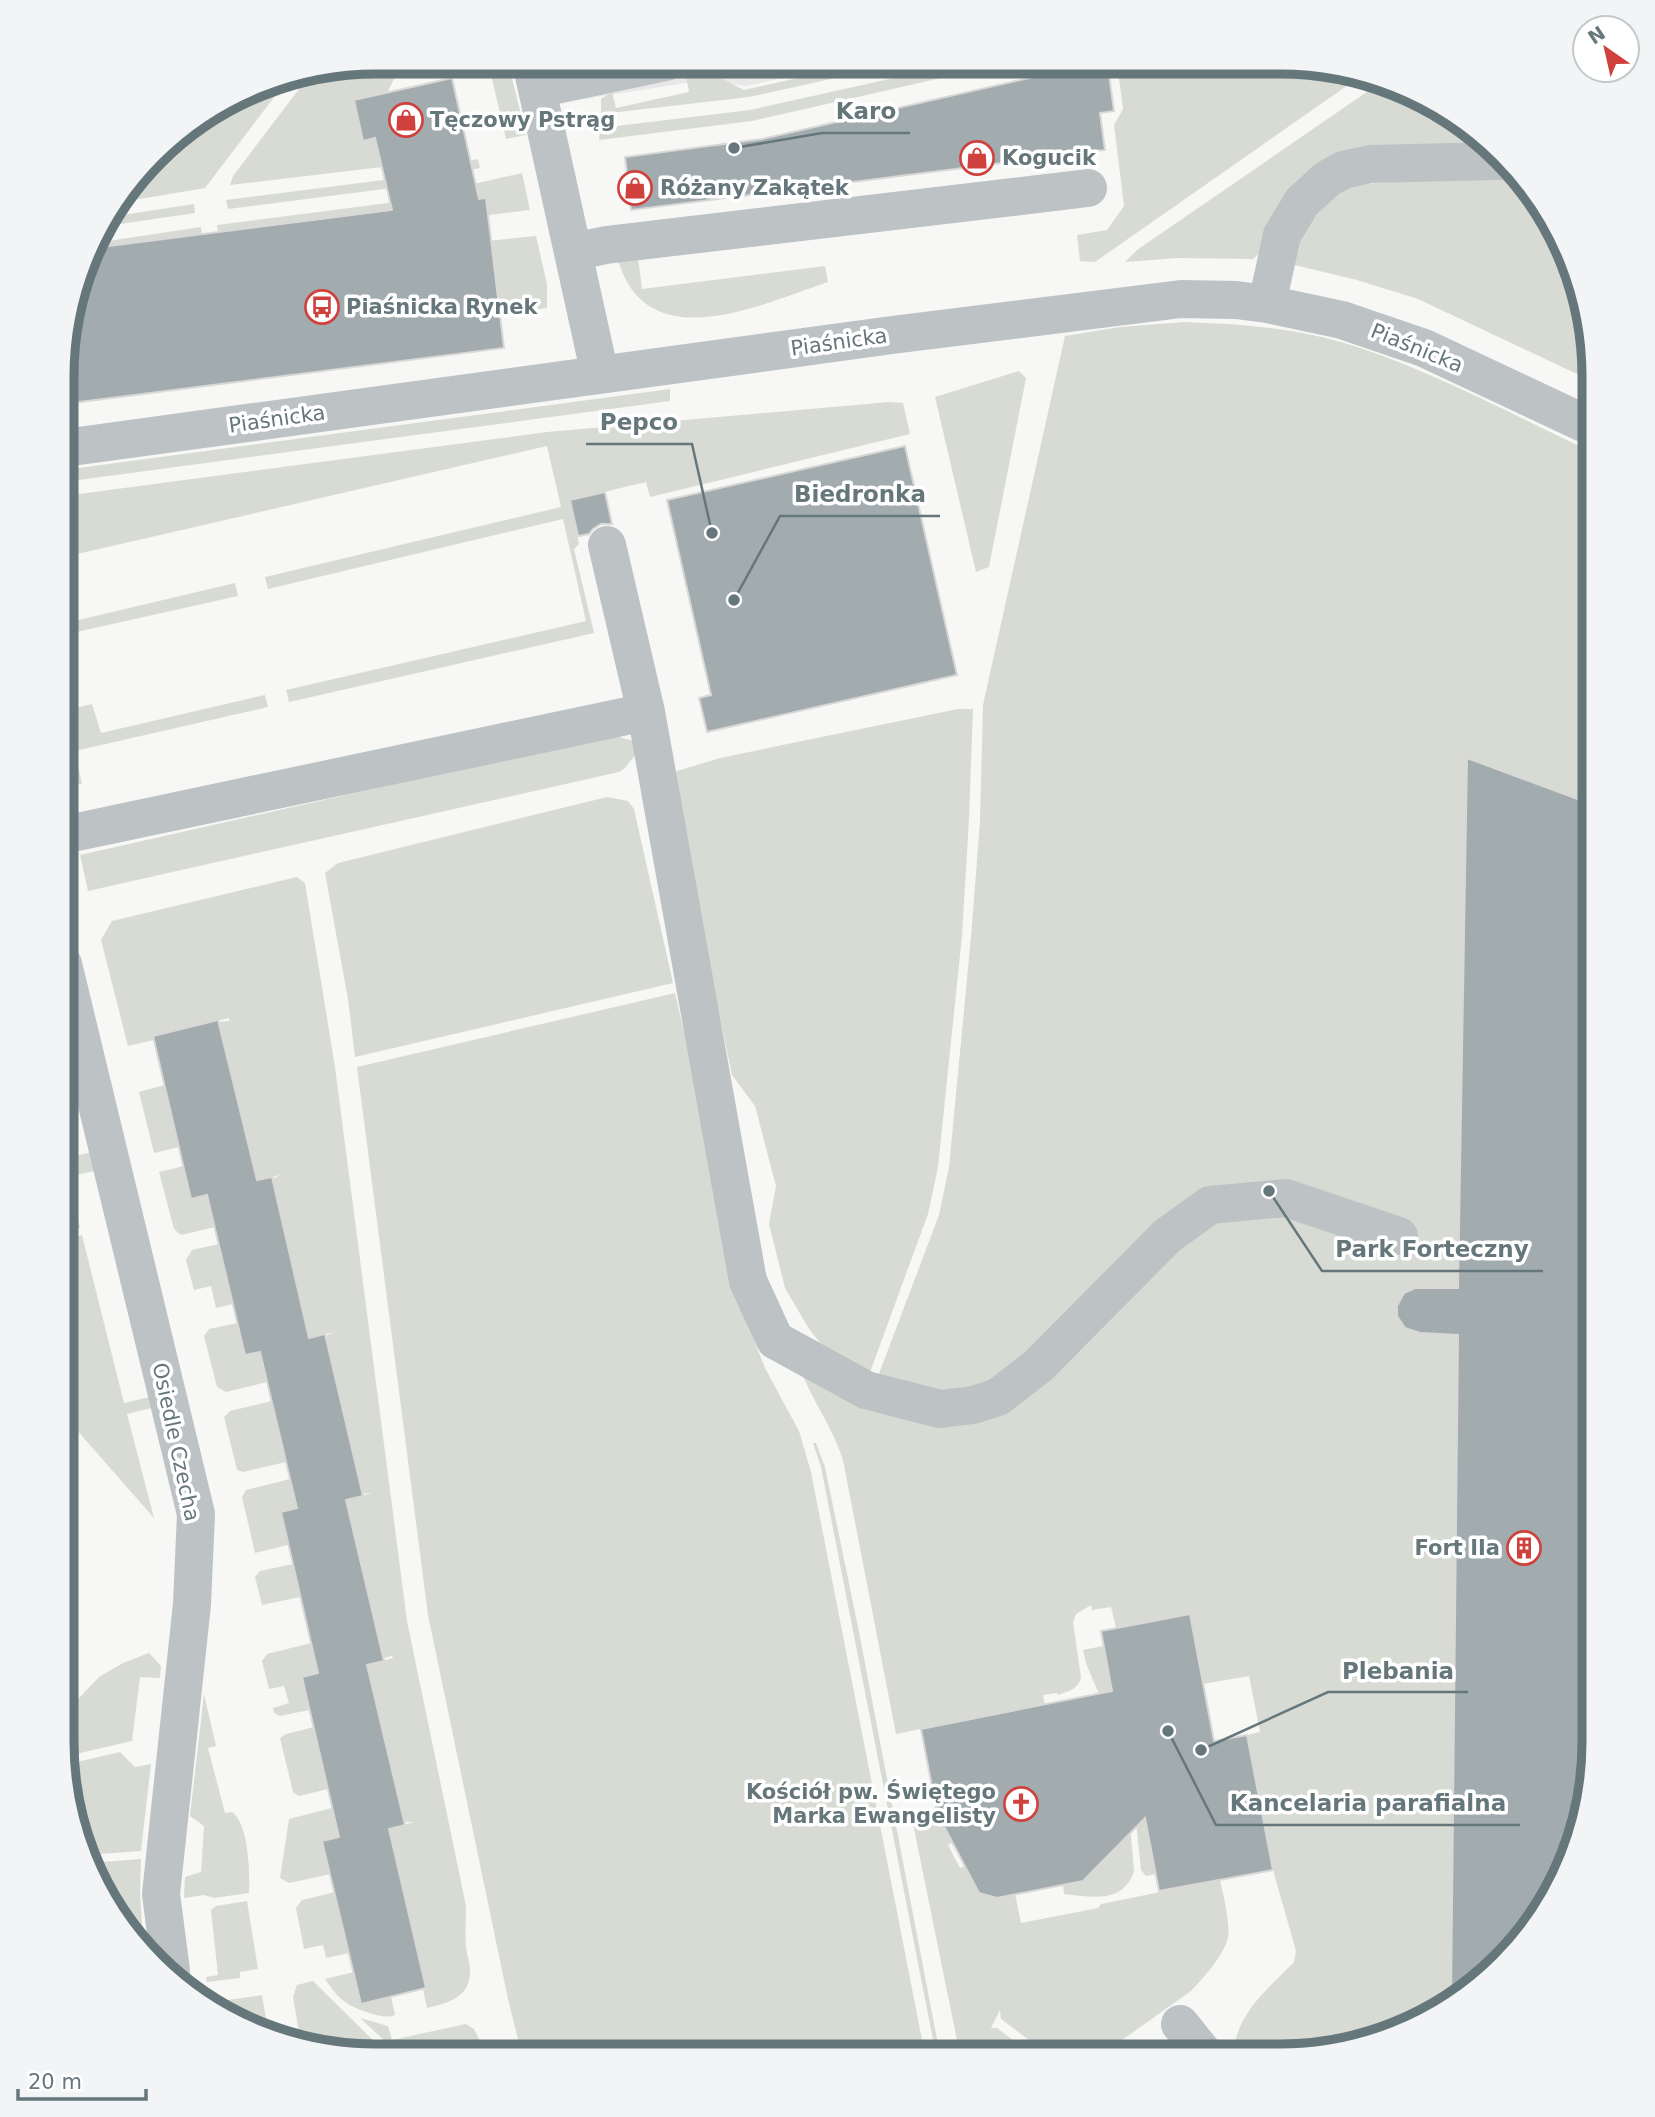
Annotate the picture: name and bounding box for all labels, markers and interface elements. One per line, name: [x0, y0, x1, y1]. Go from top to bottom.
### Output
north arrow: [1571, 14, 1641, 84]
text: N: [1584, 21, 1609, 48]
callout: Karo: [822, 89, 910, 133]
text: Karo: [836, 98, 896, 124]
shop icon: Tęczowy Pstrąg: [387, 101, 425, 139]
place label: Tęczowy Pstrąg: [430, 108, 615, 132]
shop icon: Kogucik: [958, 139, 996, 177]
place label: Kogucik: [1002, 146, 1097, 170]
shop icon: Różany Zakątek: [616, 169, 654, 207]
place label: Różany Zakątek: [660, 176, 850, 200]
bus stop icon: Piaśnicka Rynek: [303, 288, 341, 326]
place label: Piaśnicka Rynek: [346, 295, 538, 319]
street label: Piaśnicka: [1367, 319, 1467, 377]
street label: Piaśnicka: [789, 323, 889, 361]
street label: Piaśnicka: [227, 400, 327, 438]
callout: Pepco: [586, 400, 692, 444]
text: Pepco: [600, 409, 678, 435]
callout: Biedronka: [780, 472, 940, 516]
text: Biedronka: [794, 481, 926, 507]
callout: Park Forteczny: [1322, 1227, 1543, 1271]
text: Park Forteczny: [1335, 1236, 1529, 1262]
street label: Osiedle Czecha: [147, 1361, 205, 1523]
building icon: Fort IIa: [1505, 1529, 1543, 1567]
place label: Fort IIa: [1415, 1536, 1500, 1560]
callout: Plebania: [1328, 1648, 1468, 1692]
text: Plebania: [1342, 1658, 1454, 1684]
place label: Kościół pw. Świętego Marka Ewangelisty: [746, 1779, 996, 1828]
callout: Kancelaria parafialna: [1216, 1781, 1520, 1825]
church icon: Kościół pw. Świętego Marka Ewangelisty: [1002, 1785, 1040, 1823]
text: Kancelaria parafialna: [1230, 1790, 1506, 1816]
scale bar: [18, 2058, 145, 2102]
text: 20 m: [28, 2070, 82, 2094]

